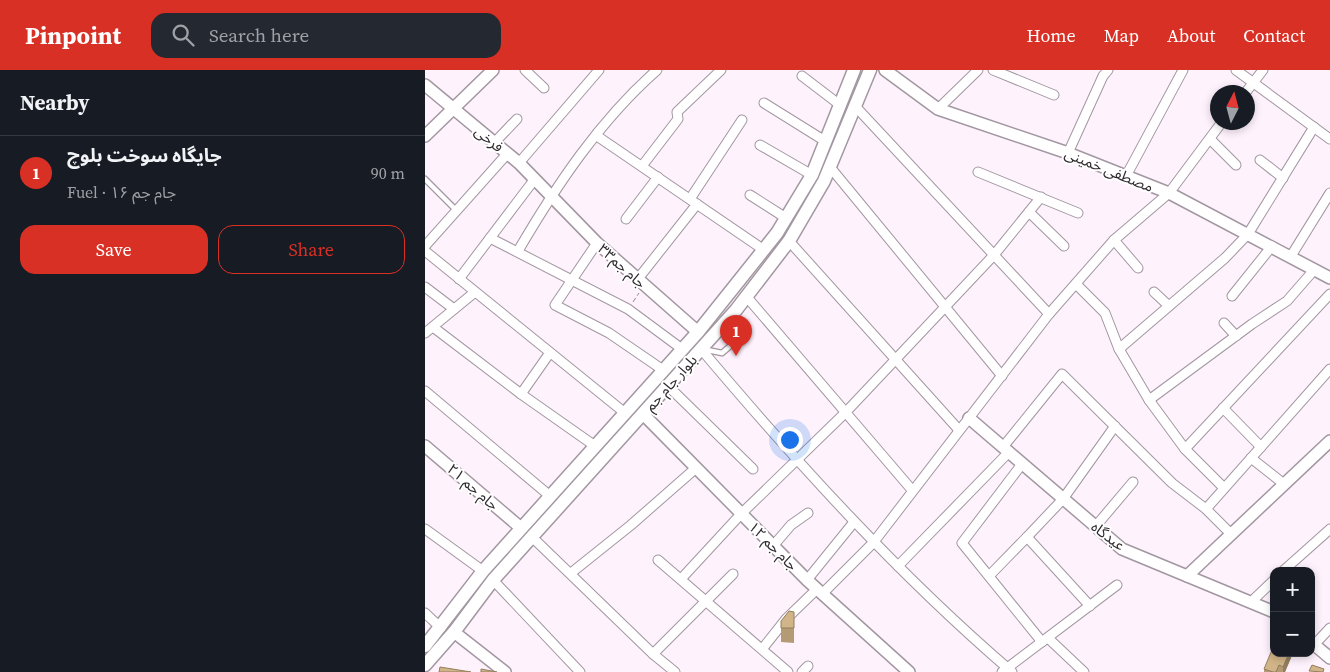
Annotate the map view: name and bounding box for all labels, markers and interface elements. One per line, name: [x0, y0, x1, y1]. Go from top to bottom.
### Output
search box: [151, 13, 501, 58]
text: Pinpoint: [25, 19, 121, 52]
icon: search: [169, 21, 197, 49]
text: Search here: [209, 22, 309, 48]
text: Home: [1027, 23, 1076, 48]
text: Map: [1104, 23, 1139, 48]
text: About: [1167, 23, 1215, 48]
text: Contact: [1243, 23, 1305, 48]
north arrow: [1210, 85, 1255, 130]
text: Nearby: [20, 88, 90, 117]
street label: فرخی: [470, 120, 509, 157]
text: جایگاه سوخت بلوچ: [67, 142, 222, 168]
street label: مصطفی خمینی: [1062, 142, 1157, 197]
text: 1: [32, 162, 40, 184]
text: 90 m: [371, 162, 405, 184]
text: Fuel · جام جم ۱۶: [67, 181, 176, 203]
button: Save: [20, 225, 208, 274]
button: Share: [218, 225, 405, 274]
street label: جام جم۳۳: [593, 238, 651, 294]
pin: 1: [720, 315, 752, 356]
street label: بلوار جام جم: [640, 350, 702, 416]
your location: [777, 427, 803, 453]
street label: جام جم ۲۱: [442, 458, 504, 516]
street label: جام جم ۱۲: [743, 516, 803, 576]
street label: عیدگاه: [1087, 516, 1130, 556]
map controls: [1270, 567, 1315, 657]
button: +: [1270, 567, 1315, 612]
button: −: [1270, 612, 1315, 657]

